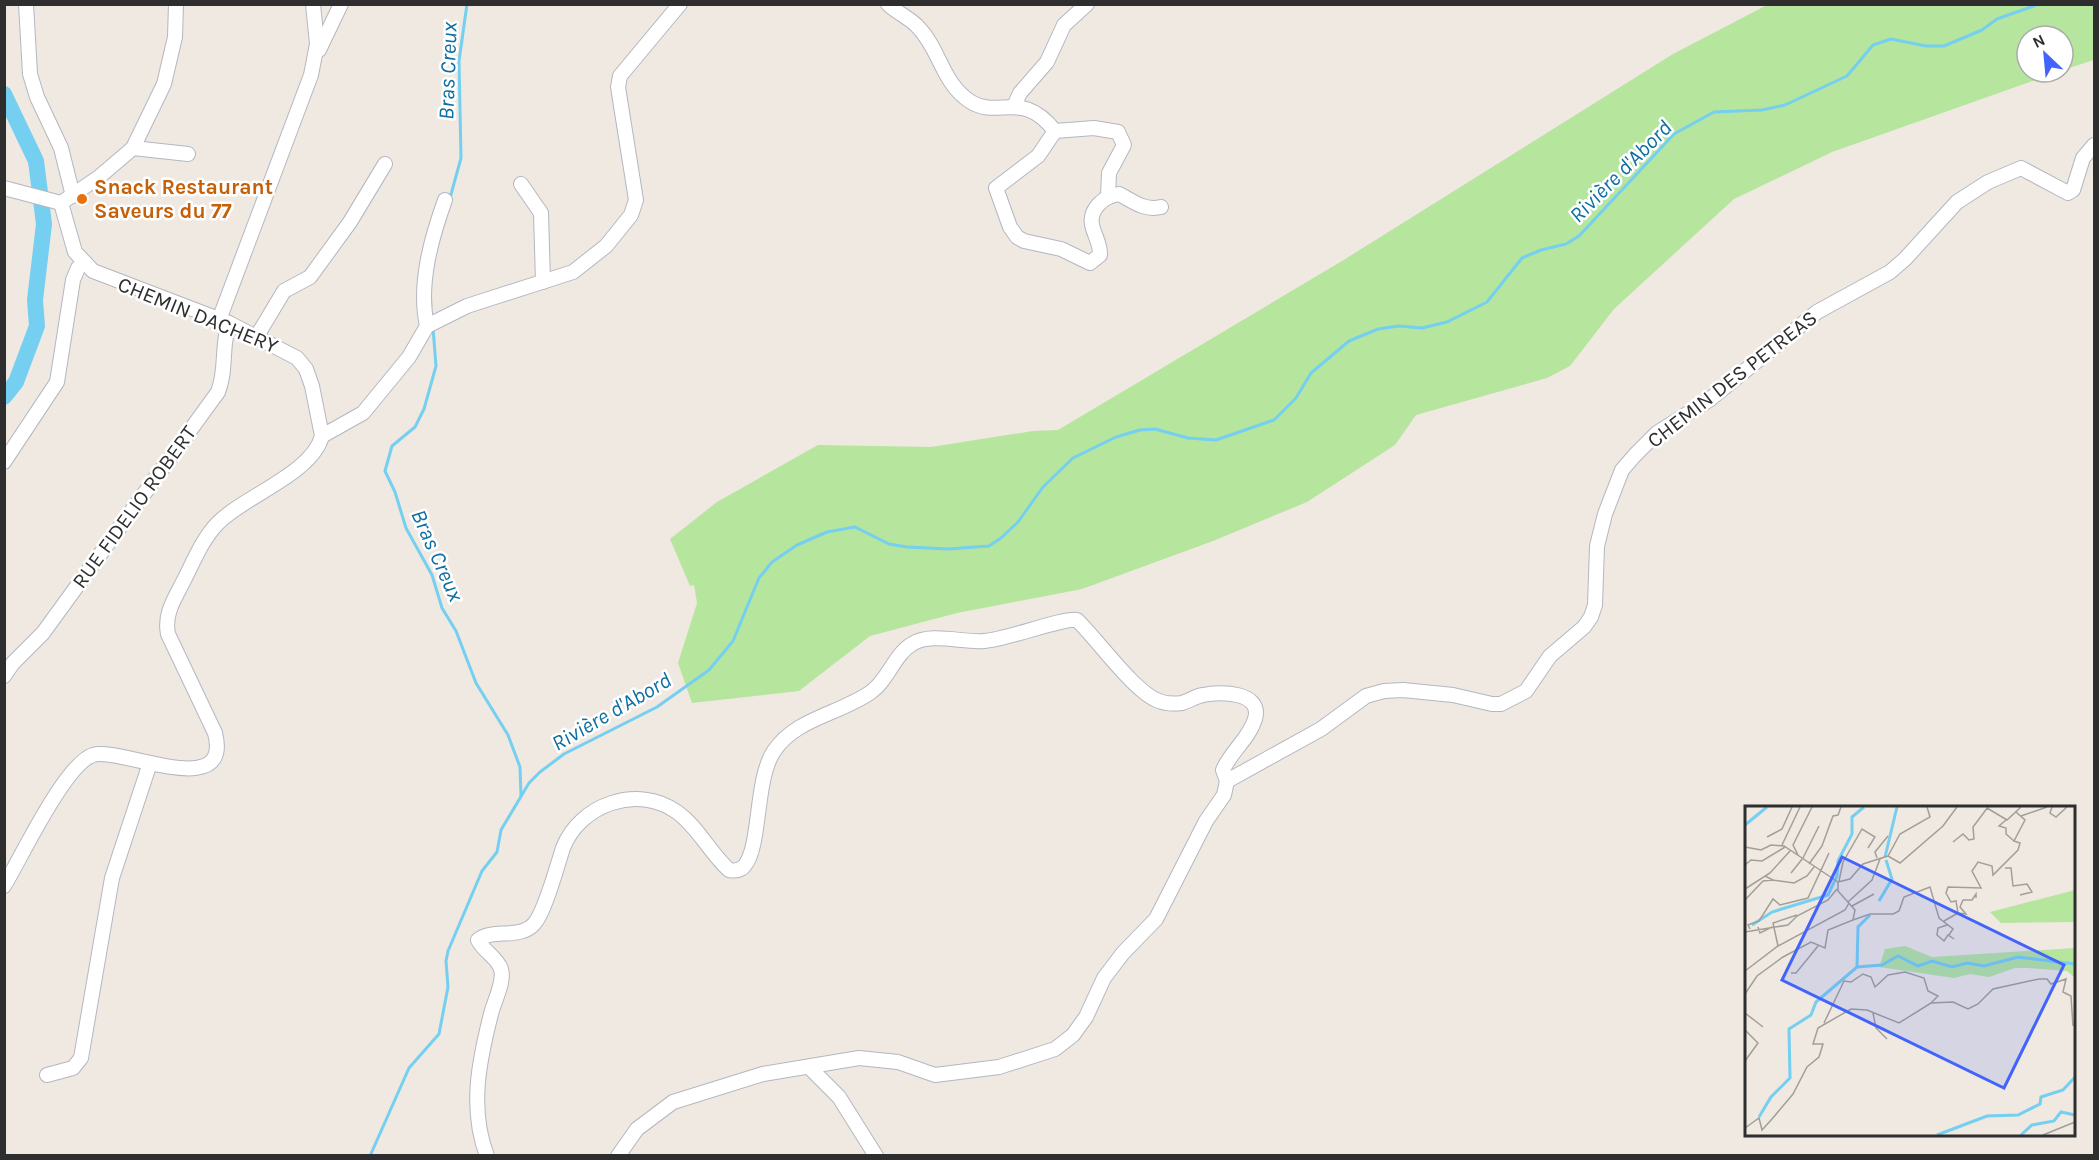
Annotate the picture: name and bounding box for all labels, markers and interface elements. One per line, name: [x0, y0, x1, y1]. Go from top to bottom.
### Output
water label: Bras Creux: [433, 21, 463, 120]
north arrow: [2015, 24, 2075, 84]
text: N: [2029, 30, 2048, 52]
water label: Rivière d'Abord: [1564, 115, 1677, 228]
place label: Snack Restaurant Saveurs du 77: [94, 175, 273, 223]
marker: Snack Restaurant Saveurs du 77: [75, 192, 89, 206]
street label: CHEMIN DACHERY: [114, 272, 282, 358]
street label: CHEMIN DES PETREAS: [1642, 305, 1822, 453]
street label: RUE FIDELIO ROBERT: [67, 421, 201, 593]
water label: Bras Creux: [405, 505, 469, 606]
water label: Rivière d'Abord: [547, 667, 676, 757]
inset map: [1745, 806, 2075, 1136]

